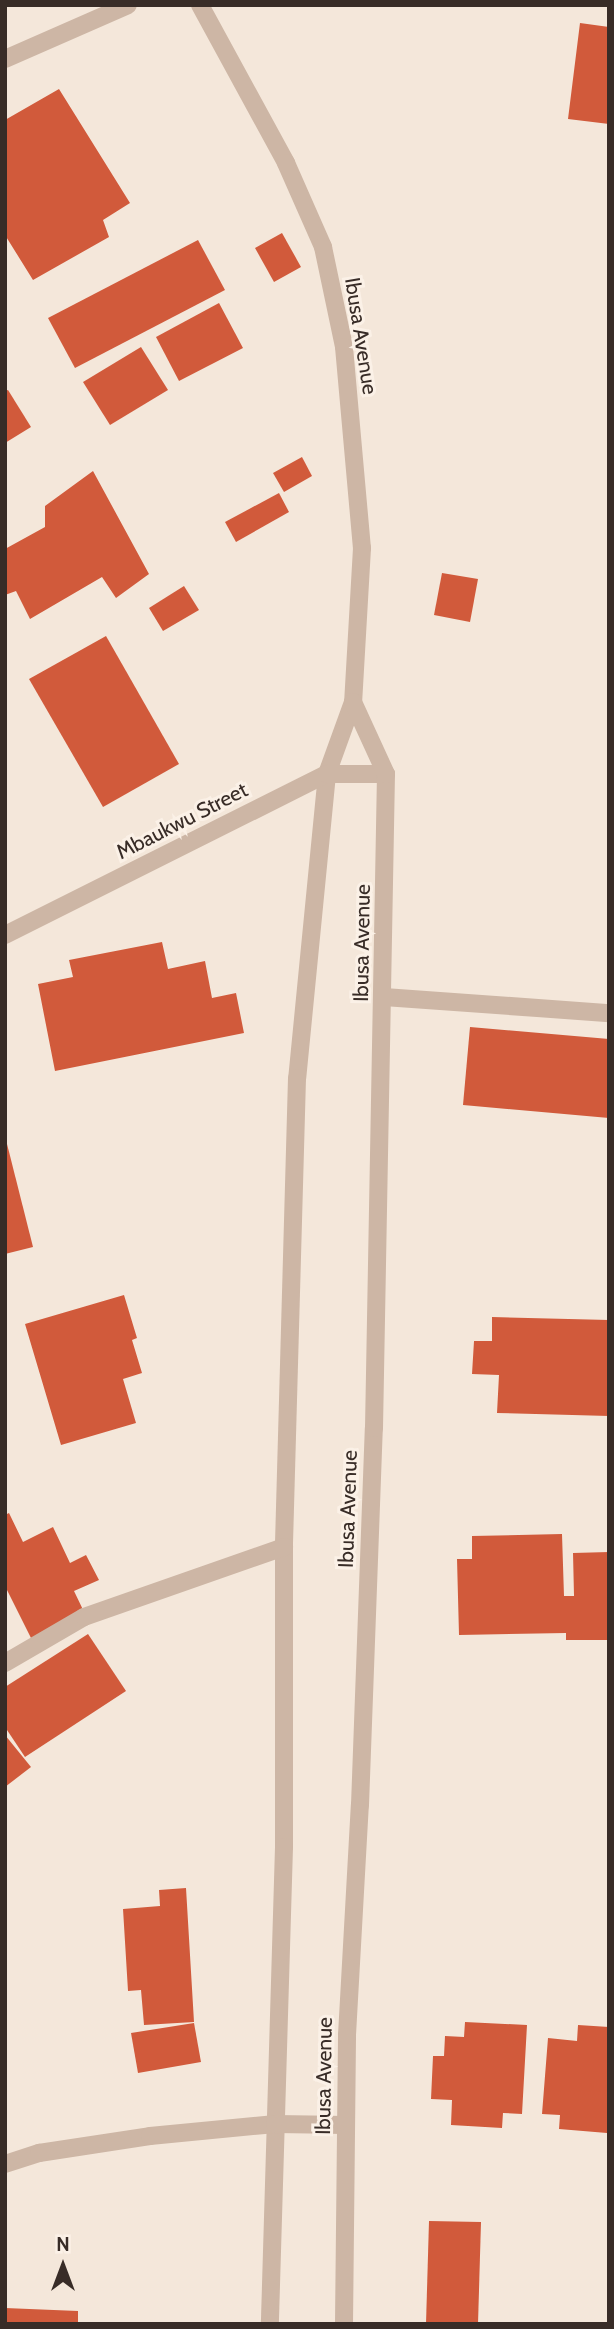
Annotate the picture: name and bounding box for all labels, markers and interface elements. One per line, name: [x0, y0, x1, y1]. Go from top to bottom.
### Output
street label: Ibusa Avenue: [339, 276, 383, 396]
street label: Mbaukwu Street: [112, 777, 252, 865]
street label: Ibusa Avenue: [348, 884, 376, 1002]
street label: Ibusa Avenue: [333, 1450, 363, 1568]
street label: Ibusa Avenue: [310, 2017, 338, 2135]
north arrow: [28, 2231, 98, 2301]
text: N: [56, 2233, 70, 2256]

